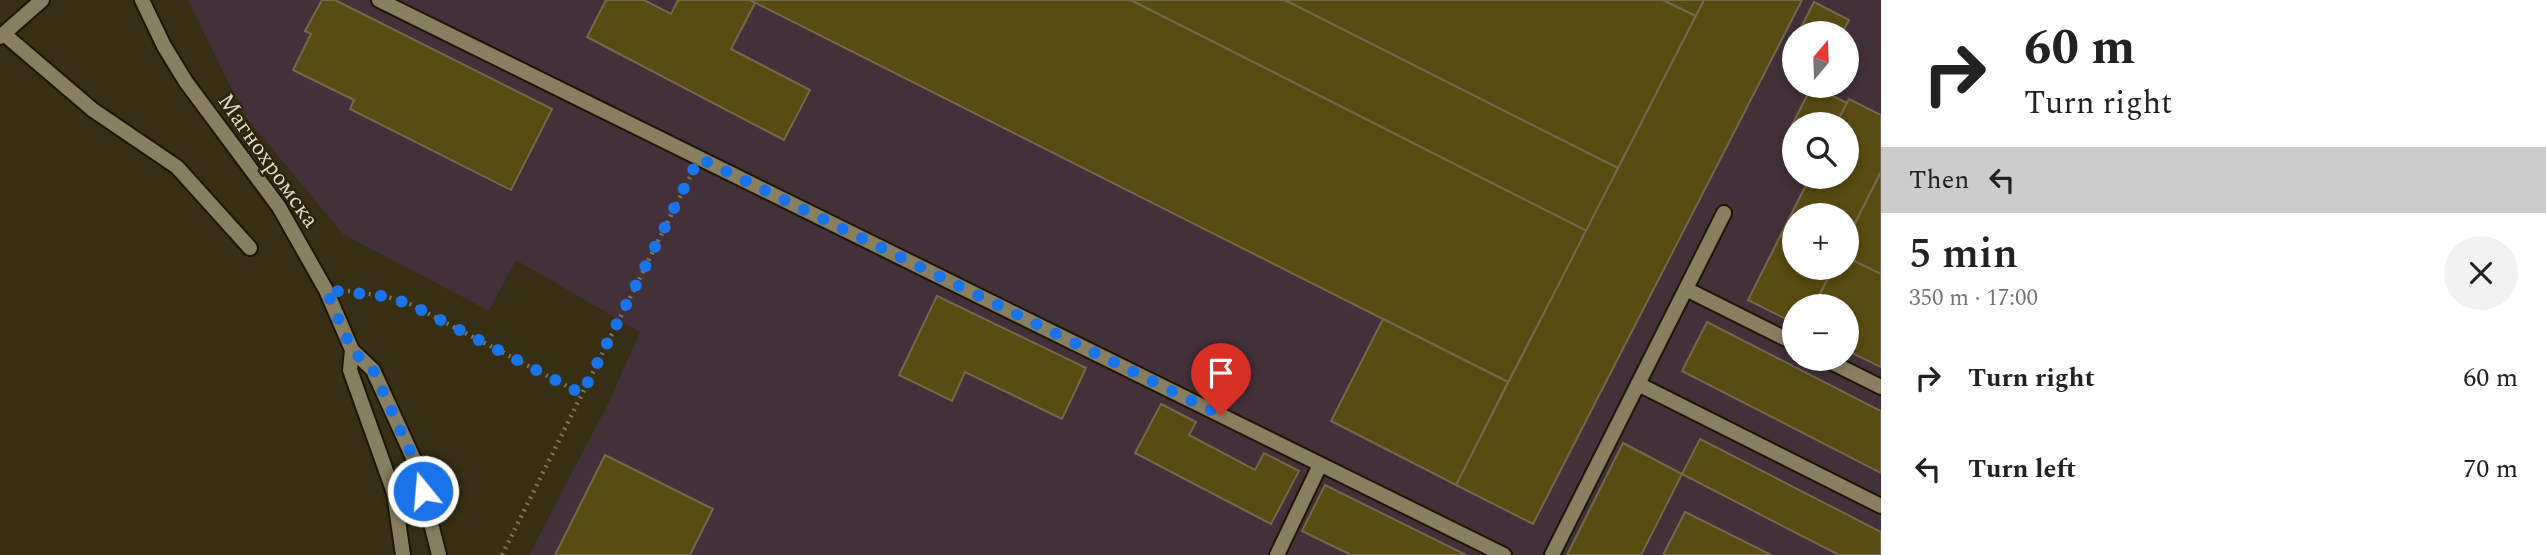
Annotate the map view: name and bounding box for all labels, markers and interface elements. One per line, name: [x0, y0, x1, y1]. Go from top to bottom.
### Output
text: 60 m: [2024, 11, 2135, 86]
north arrow: [1782, 21, 1858, 98]
map controls: [1782, 21, 1859, 371]
icon: right: [1909, 28, 2000, 119]
text: Turn right: [2024, 79, 2172, 128]
street label: Магнохромска: [208, 86, 327, 235]
button: search: [1782, 112, 1859, 189]
text: Then: [1909, 160, 1969, 200]
icon: left: [1983, 161, 2021, 199]
button: +: [1782, 203, 1859, 280]
text: 5 min: [1909, 223, 2018, 286]
button: close: [2444, 236, 2518, 310]
text: 350 m · 17:00: [1909, 281, 2038, 316]
button: −: [1782, 294, 1859, 371]
pin: [1191, 343, 1251, 415]
icon: arrive: [1202, 354, 1240, 392]
text: Turn right: [1968, 358, 2095, 398]
text: 60 m: [2463, 358, 2518, 398]
icon: right: [1909, 359, 1947, 397]
text: Turn left: [1968, 449, 2076, 489]
text: 70 m: [2463, 449, 2518, 489]
icon: left: [1909, 450, 1947, 488]
position arrow: [386, 454, 460, 528]

